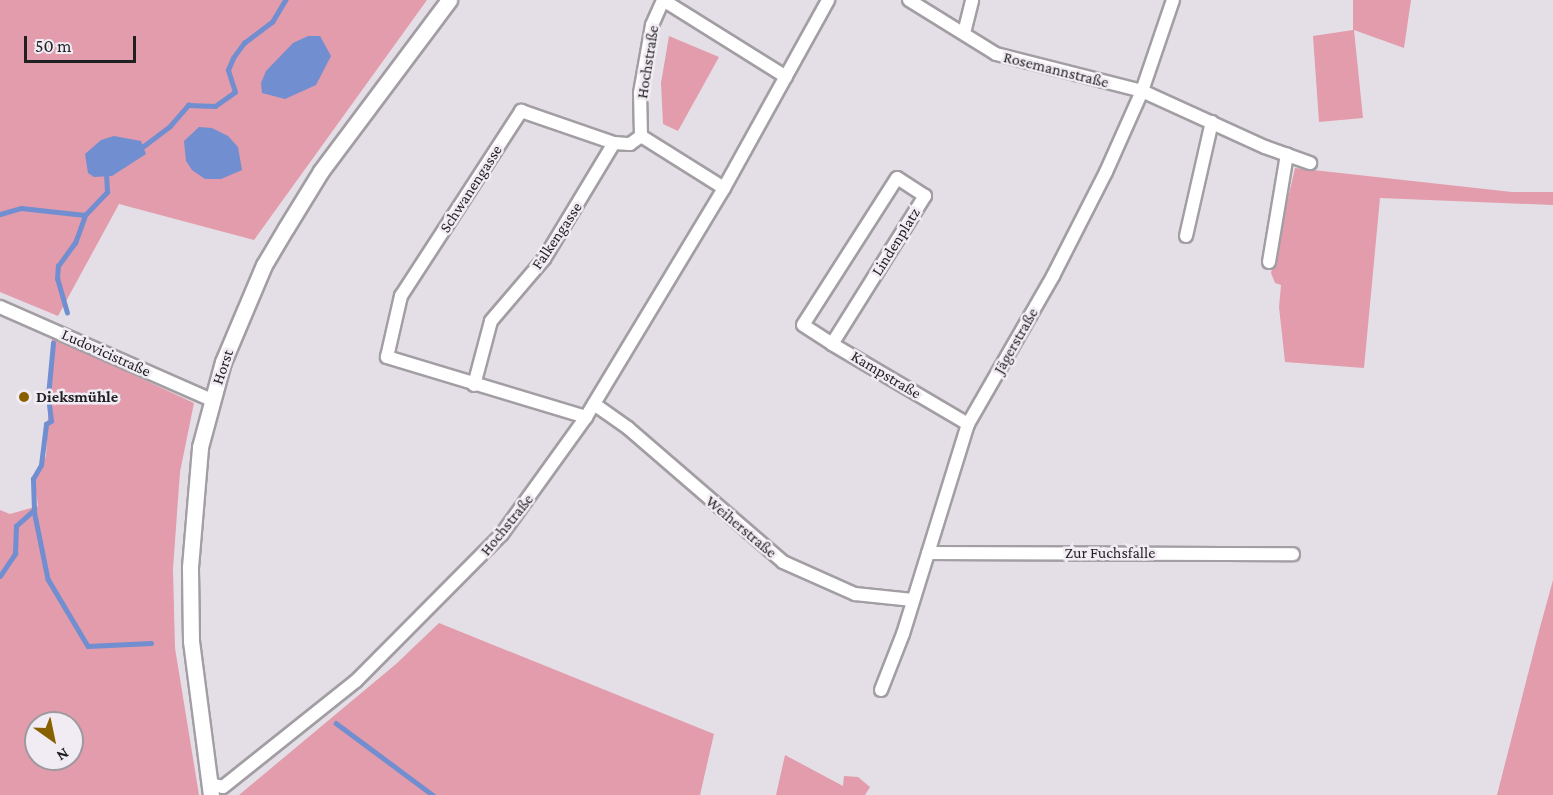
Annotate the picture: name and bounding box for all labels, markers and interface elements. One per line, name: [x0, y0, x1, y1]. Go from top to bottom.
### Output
scale bar: [27, 24, 140, 62]
street label: Hochstraße: [633, 24, 663, 100]
text: 50 m: [35, 36, 72, 56]
street label: Rosemannstraße: [1001, 48, 1111, 92]
street label: Schwanengasse: [436, 142, 506, 236]
street label: Falkengasse: [528, 199, 586, 273]
street label: Lindenplatz: [868, 204, 924, 280]
street label: Jägerstraße: [990, 305, 1042, 377]
street label: Ludovicistraße: [59, 325, 153, 381]
street label: Horst: [208, 347, 238, 387]
street label: Kampstraße: [848, 347, 924, 403]
place label: Dieksmühle: [36, 387, 118, 407]
marker: Dieksmühle: [17, 390, 31, 404]
street label: Hochstraße: [476, 490, 538, 560]
street label: Weiherstraße: [702, 492, 780, 562]
street label: Zur Fuchsfalle: [1065, 543, 1155, 563]
north arrow: [24, 711, 84, 771]
text: N: [54, 745, 72, 765]

